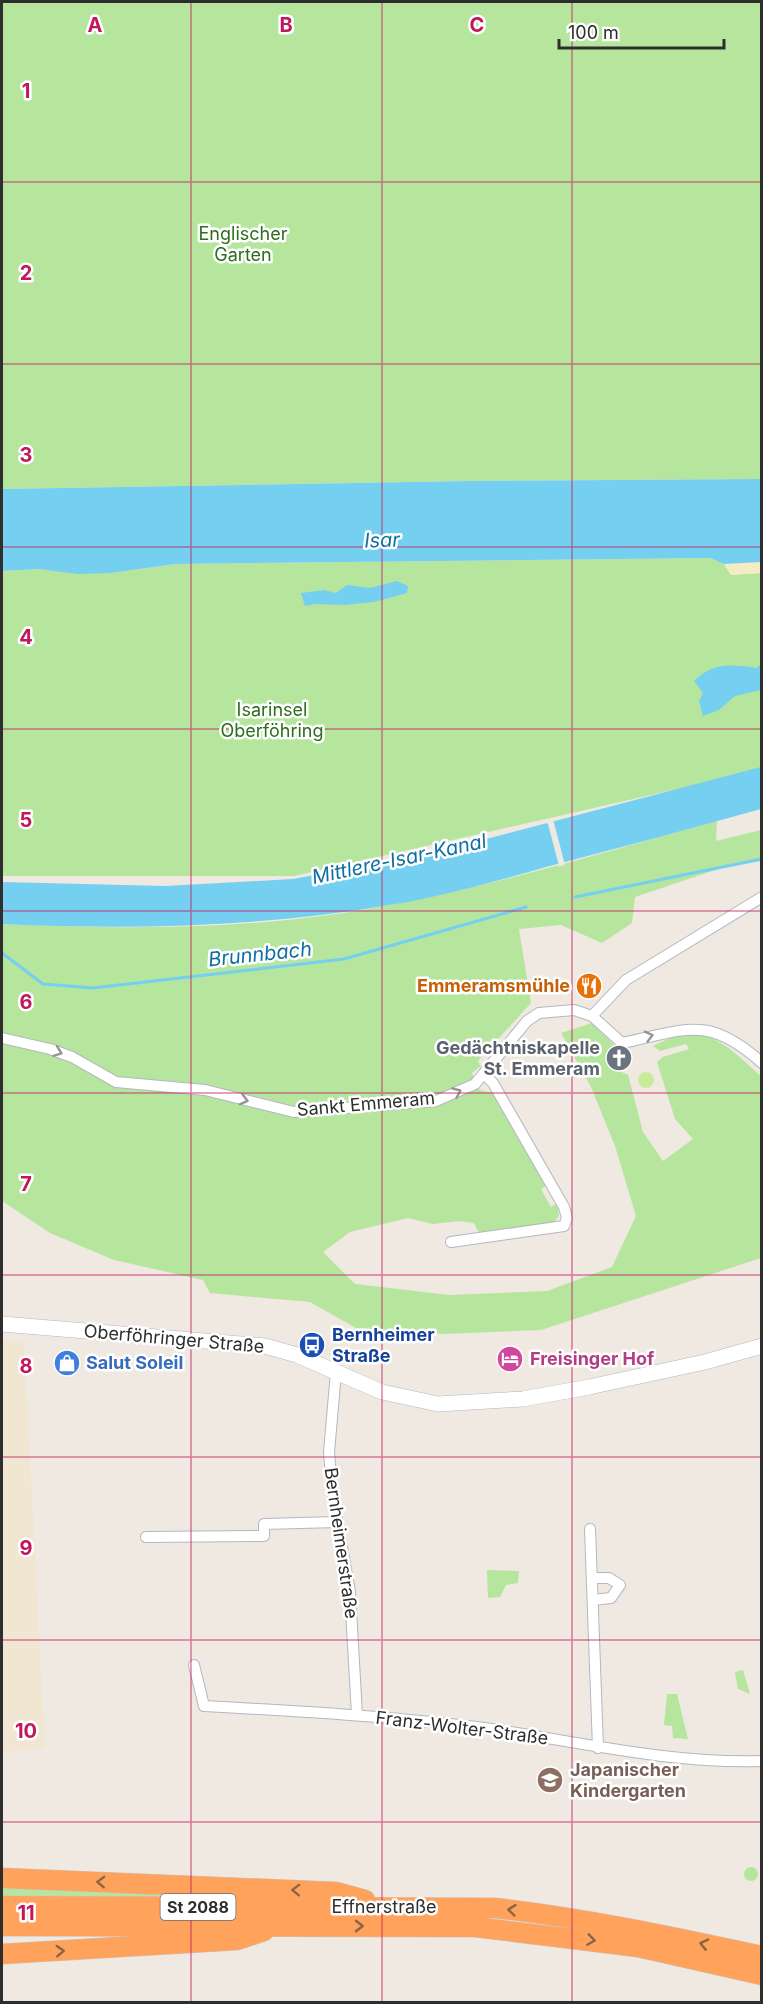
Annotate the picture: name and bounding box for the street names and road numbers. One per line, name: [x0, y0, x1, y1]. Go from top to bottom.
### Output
street label: Sankt Emmeram: [296, 1087, 436, 1120]
street label: Oberföhringer Straße: [83, 1320, 265, 1357]
street label: Bernheimerstraße: [320, 1466, 362, 1620]
street label: Franz-Wolter-Straße: [375, 1707, 550, 1749]
road number: St 2088: [160, 1894, 236, 1920]
street label: Effnerstraße: [331, 1896, 437, 1917]

